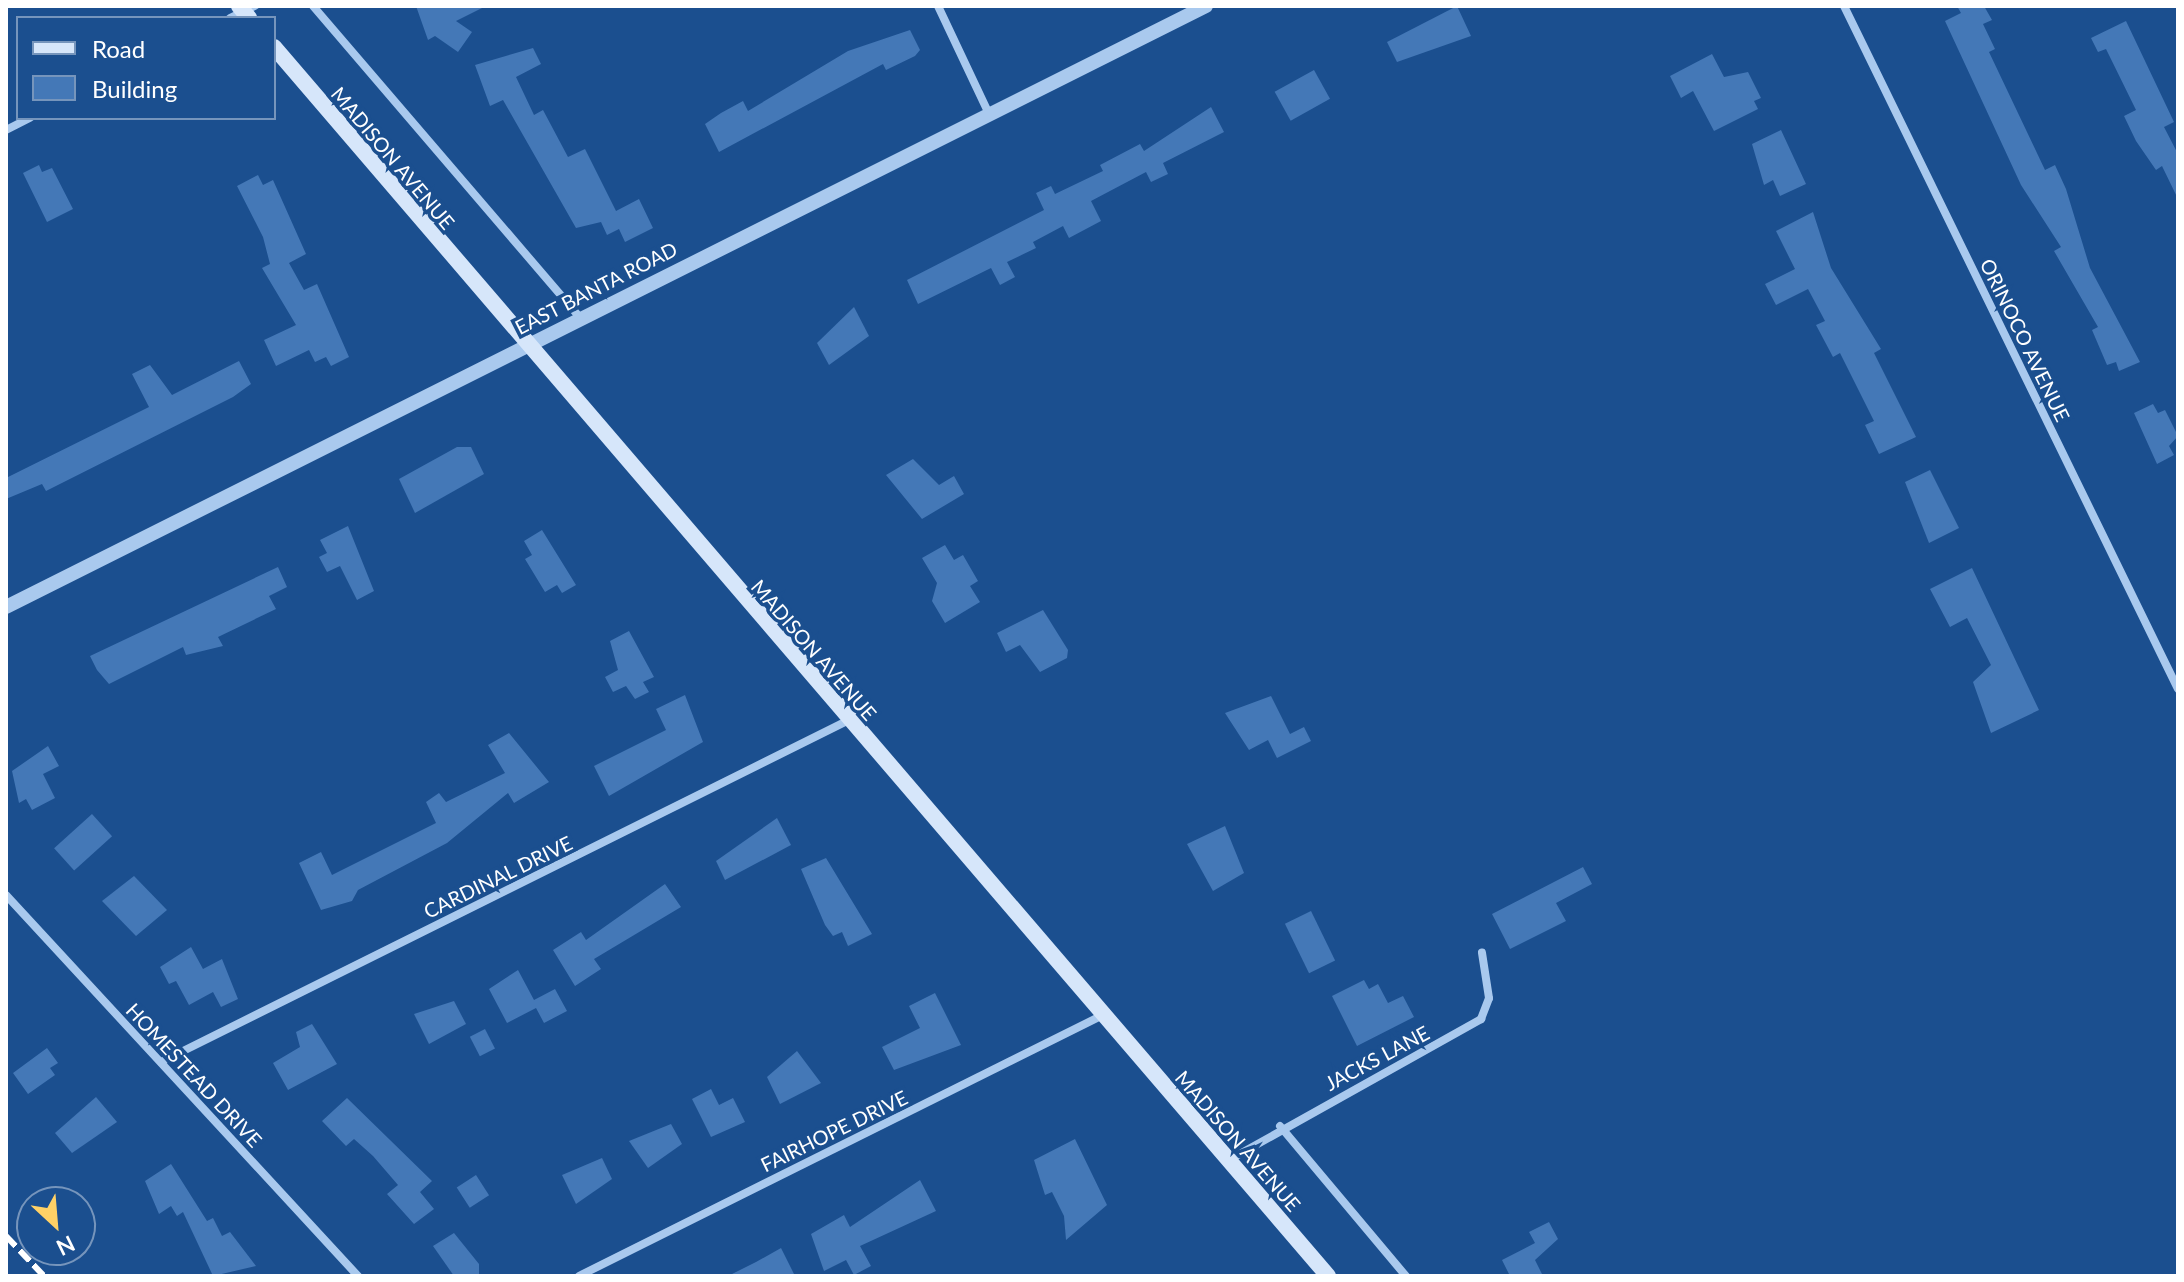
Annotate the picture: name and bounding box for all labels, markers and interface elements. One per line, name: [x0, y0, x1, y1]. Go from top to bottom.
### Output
legend: [16, 16, 276, 120]
text: Road: [92, 34, 145, 63]
text: Building: [92, 74, 177, 103]
street label: MADISON AVENUE: [326, 82, 460, 234]
street label: EAST BANTA ROAD: [510, 236, 682, 340]
street label: ORINOCO AVENUE: [1975, 254, 2075, 426]
street label: MADISON AVENUE: [746, 574, 882, 726]
street label: CARDINAL DRIVE: [420, 831, 576, 923]
street label: HOMESTEAD DRIVE: [121, 998, 267, 1152]
street label: JACKS LANE: [1321, 1020, 1433, 1096]
street label: MADISON AVENUE: [1170, 1065, 1306, 1217]
street label: FAIRHOPE DRIVE: [757, 1085, 911, 1177]
north arrow: [16, 1186, 96, 1266]
text: N: [52, 1230, 79, 1262]

